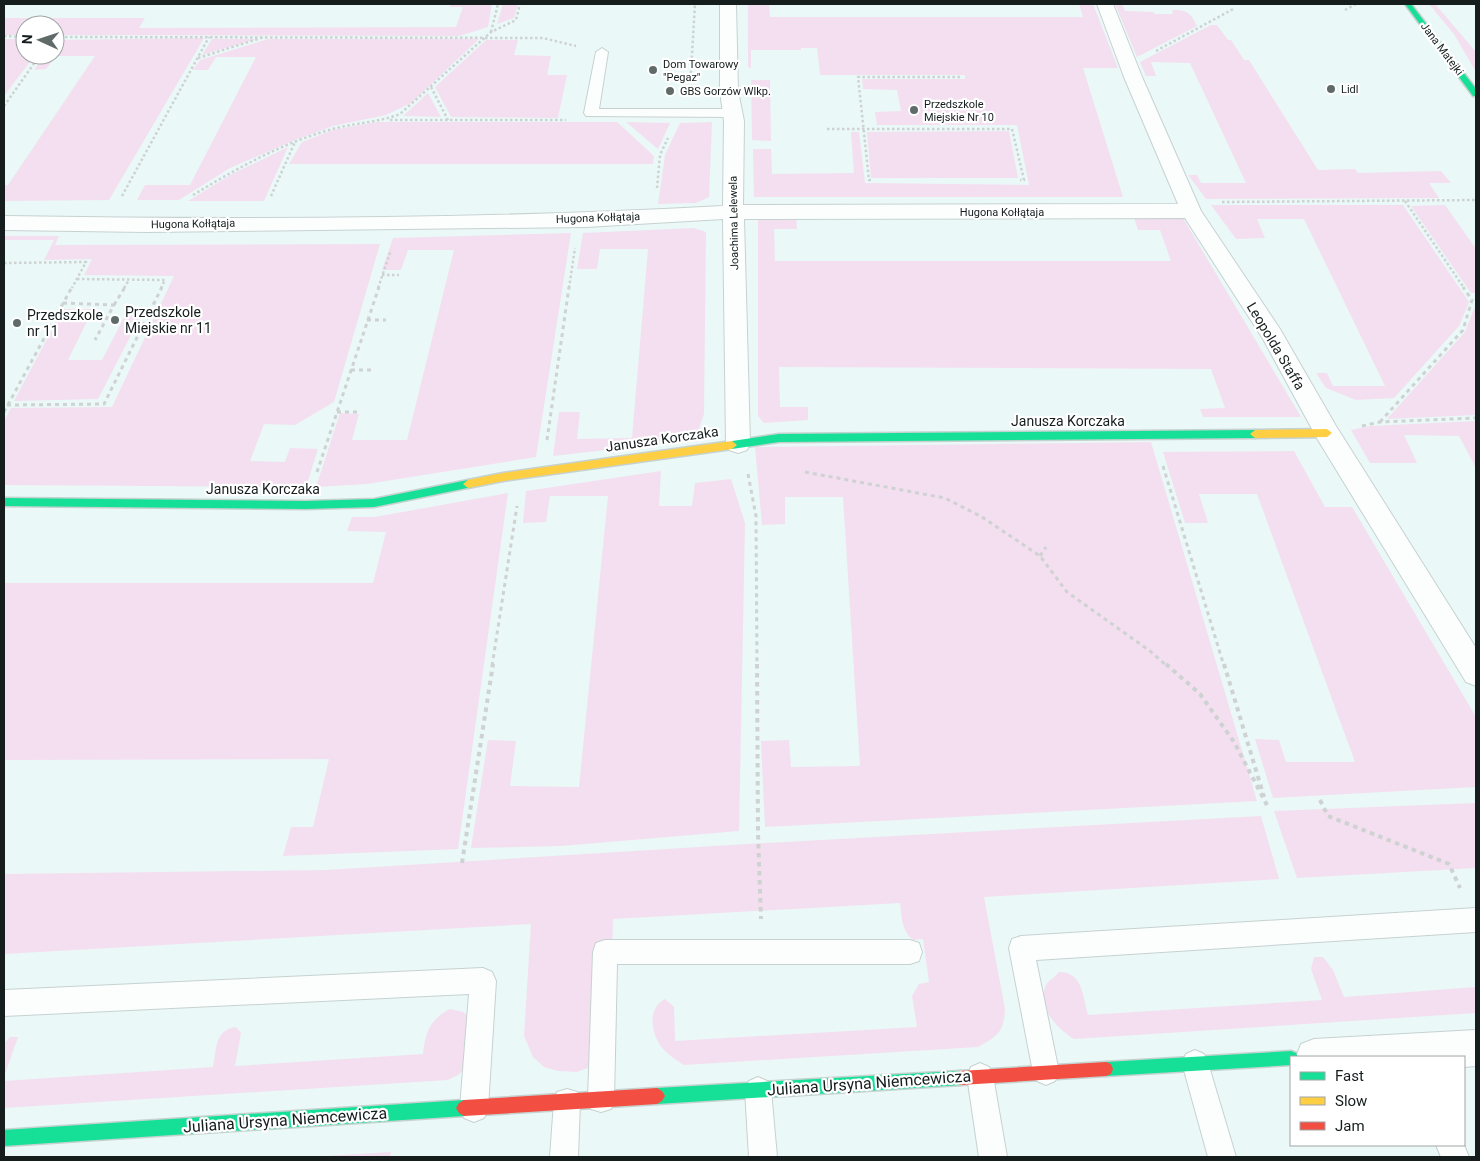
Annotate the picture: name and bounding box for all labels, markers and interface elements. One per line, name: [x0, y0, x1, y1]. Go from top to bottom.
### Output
north arrow: [15, 15, 65, 65]
street label: Jana Matejki: [1418, 20, 1466, 78]
text: N: [19, 34, 35, 45]
place label: Dom Towarowy "Pegaz": [663, 58, 739, 84]
marker: Dom Towarowy "Pegaz": [647, 64, 659, 76]
marker: Lidl: [1325, 83, 1337, 95]
place label: Lidl: [1341, 83, 1358, 96]
marker: GBS Gorzów Wlkp.: [664, 85, 676, 97]
place label: GBS Gorzów Wlkp.: [680, 85, 771, 98]
place label: Przedszkole Miejskie Nr 10: [924, 98, 994, 124]
marker: Przedszkole Miejskie Nr 10: [908, 104, 920, 116]
street label: Joachima Lelewela: [727, 176, 741, 270]
street label: Hugona Kołłątaja: [960, 206, 1044, 219]
street label: Hugona Kołłątaja: [556, 210, 640, 226]
street label: Hugona Kołłątaja: [151, 217, 235, 231]
street label: Leopolda Staffa: [1244, 299, 1308, 393]
place label: Przedszkole Miejskie nr 11: [125, 304, 212, 336]
place label: Przedszkole nr 11: [27, 307, 103, 339]
marker: Przedszkole Miejskie nr 11: [109, 314, 121, 326]
marker: Przedszkole nr 11: [11, 317, 23, 329]
street label: Janusza Korczaka: [1011, 413, 1125, 429]
street label: Janusza Korczaka: [605, 423, 719, 455]
street label: Janusza Korczaka: [206, 481, 320, 497]
legend: [1290, 1056, 1465, 1146]
street label: Juliana Ursyna Niemcewicza: [766, 1066, 972, 1100]
text: Fast: [1335, 1067, 1364, 1085]
text: Slow: [1335, 1092, 1367, 1110]
street label: Juliana Ursyna Niemcewicza: [182, 1103, 388, 1137]
text: Jam: [1335, 1117, 1365, 1135]

